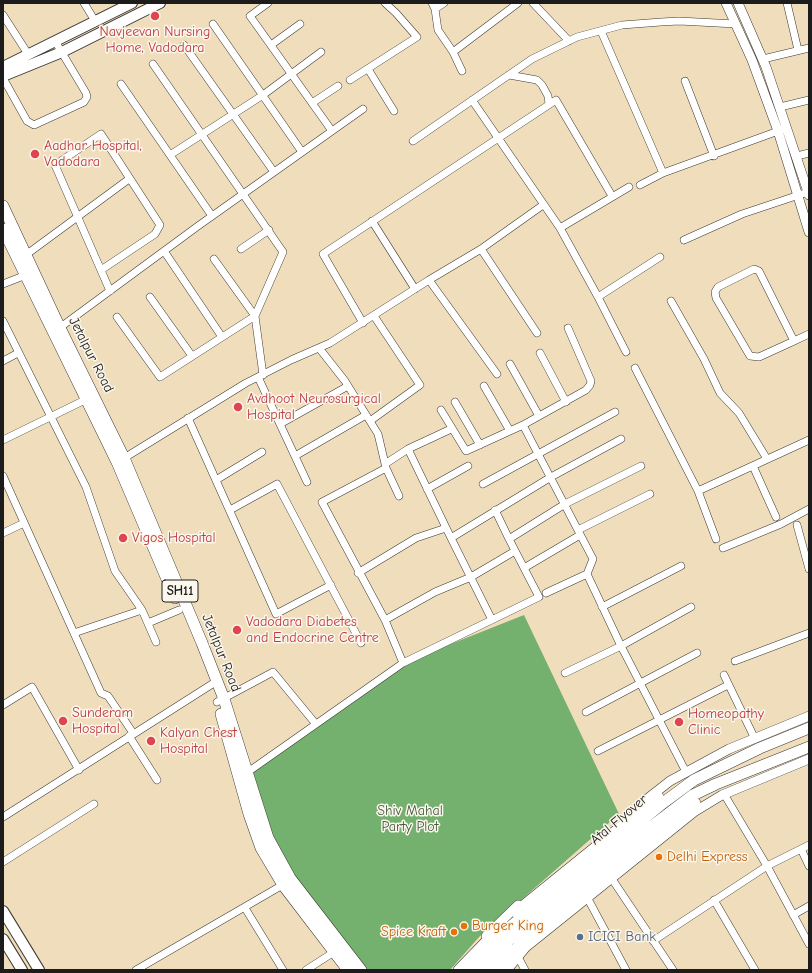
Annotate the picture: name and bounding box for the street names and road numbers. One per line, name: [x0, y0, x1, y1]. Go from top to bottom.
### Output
street label: Jetalpur Road: [65, 315, 117, 395]
road number: SH11: [162, 580, 198, 602]
street label: Jetalpur Road: [198, 612, 244, 694]
street label: Atal Flyover: [587, 791, 651, 849]

